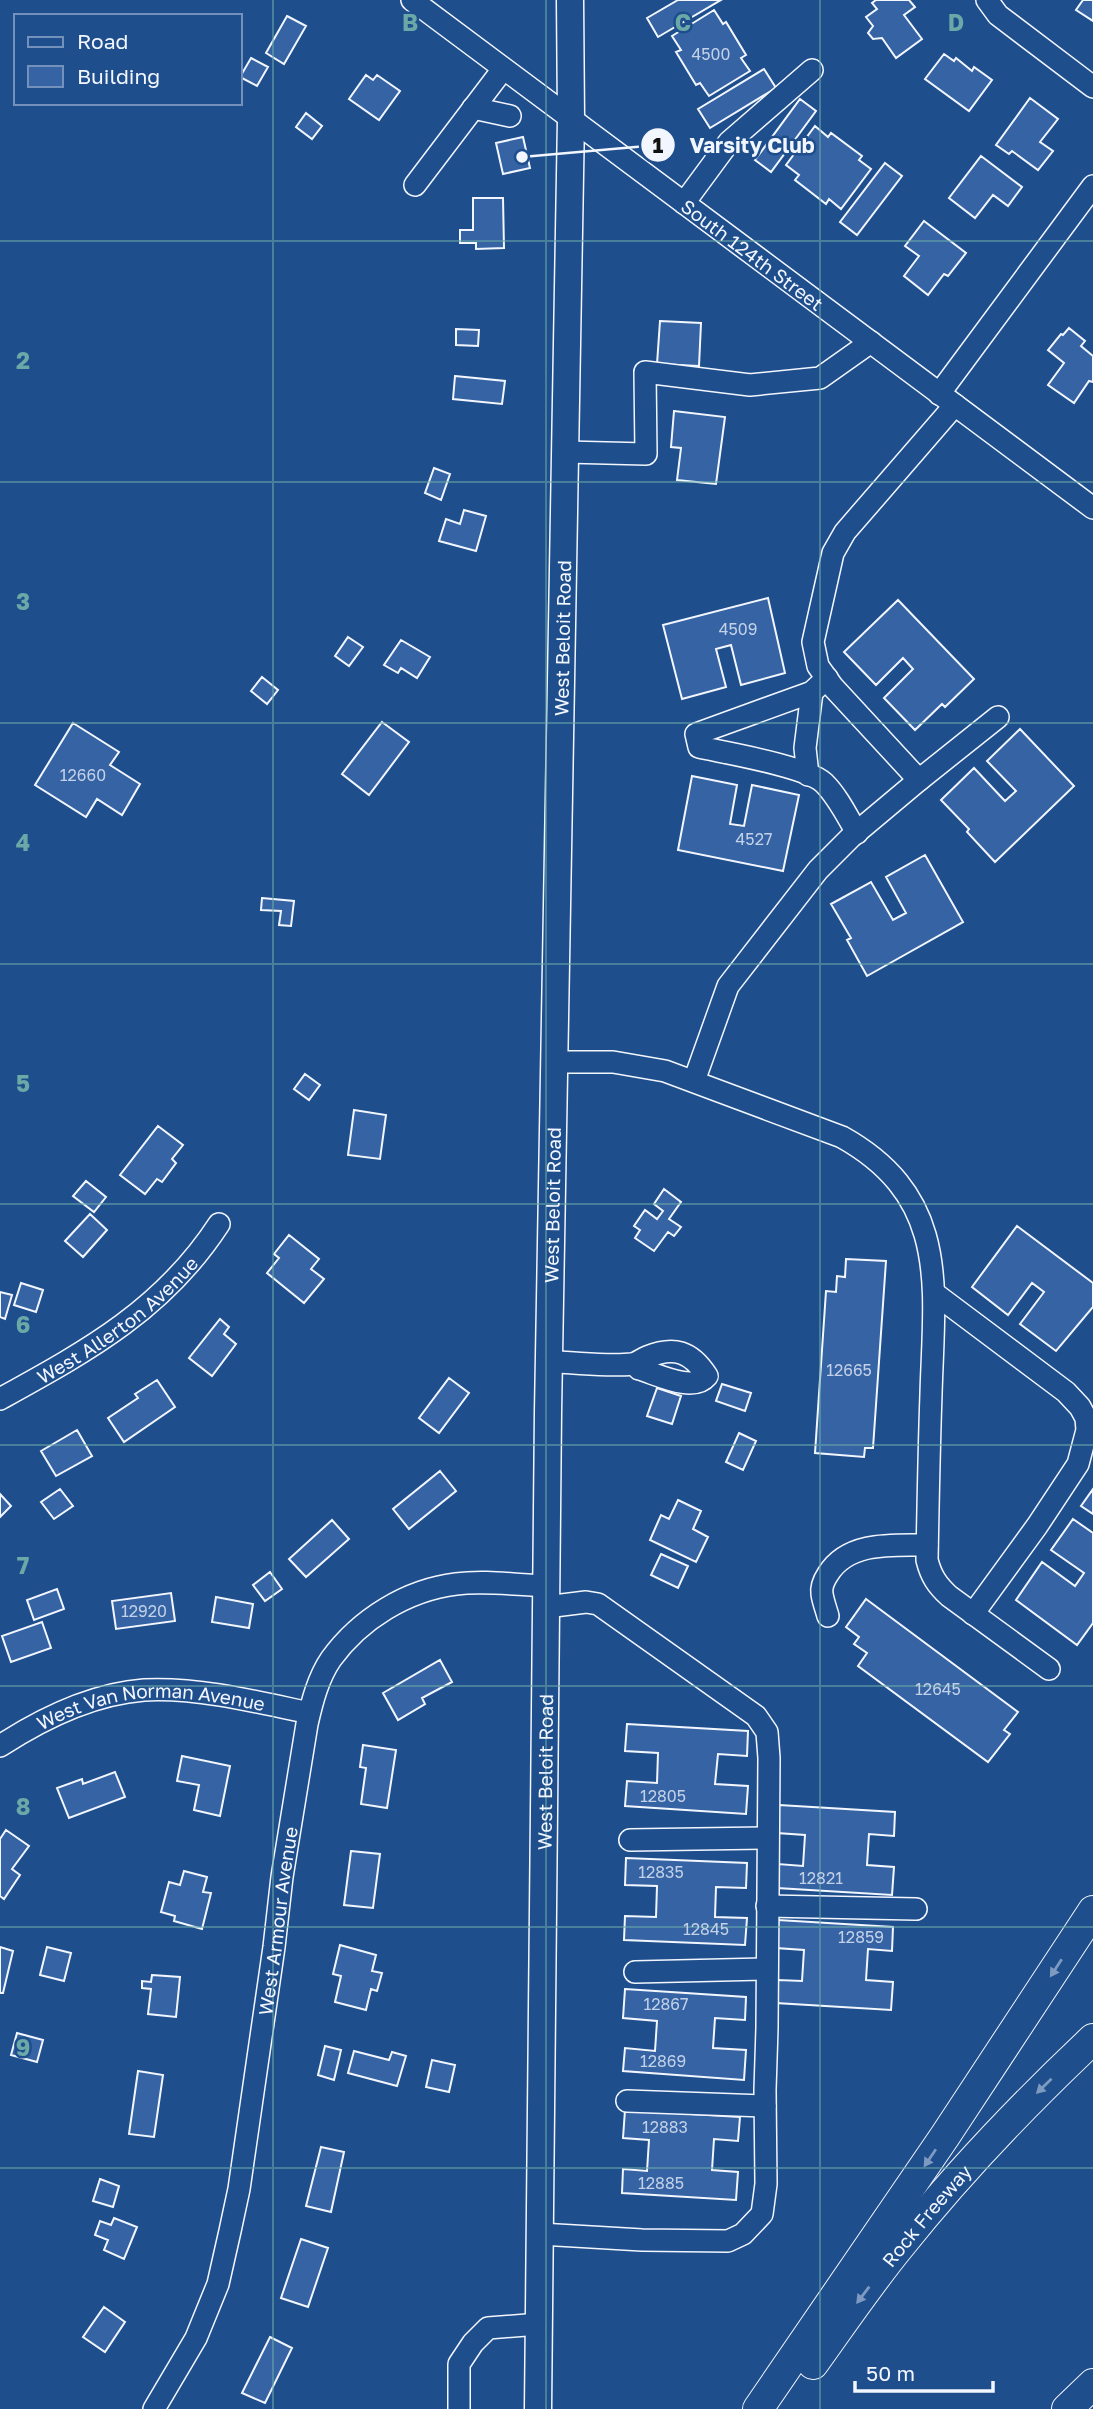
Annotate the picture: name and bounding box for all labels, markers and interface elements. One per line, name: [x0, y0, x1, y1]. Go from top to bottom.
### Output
text: B: [402, 8, 418, 36]
text: C: [675, 8, 691, 36]
text: D: [948, 8, 964, 36]
legend: [14, 14, 242, 105]
text: Road: [77, 28, 128, 54]
house number: 4500: [692, 44, 730, 64]
text: Building: [77, 63, 160, 89]
callout: Varsity Club: [641, 124, 829, 166]
text: 1: [653, 132, 664, 158]
text: Varsity Club: [689, 132, 815, 158]
street label: South 124th Street: [677, 194, 828, 315]
text: 2: [16, 346, 30, 374]
street label: West Beloit Road: [549, 560, 575, 716]
text: 3: [16, 587, 30, 615]
house number: 4509: [719, 619, 757, 639]
house number: 12660: [60, 765, 106, 785]
text: 4: [16, 828, 30, 856]
house number: 4527: [736, 829, 772, 849]
text: 5: [16, 1069, 30, 1097]
street label: West Beloit Road: [539, 1127, 565, 1283]
street label: West Allerton Avenue: [33, 1251, 202, 1388]
text: 6: [16, 1310, 30, 1338]
house number: 12665: [826, 1360, 872, 1380]
text: 7: [17, 1551, 29, 1579]
house number: 12920: [121, 1601, 167, 1621]
street label: West Van Norman Avenue: [33, 1678, 267, 1734]
house number: 12645: [915, 1679, 961, 1699]
street label: West Beloit Road: [532, 1694, 557, 1850]
house number: 12805: [640, 1786, 686, 1806]
text: 8: [16, 1792, 30, 1820]
street label: West Armour Avenue: [253, 1825, 302, 2017]
house number: 12835: [638, 1862, 684, 1882]
house number: 12821: [799, 1868, 843, 1888]
house number: 12845: [683, 1919, 729, 1939]
house number: 12859: [838, 1927, 884, 1947]
one-way arrow: [1050, 1959, 1063, 1978]
house number: 12867: [644, 1994, 688, 2014]
text: 9: [16, 2033, 30, 2061]
house number: 12869: [640, 2051, 686, 2071]
one-way arrow: [1035, 2078, 1052, 2095]
house number: 12883: [642, 2117, 688, 2137]
one-way arrow: [924, 2148, 937, 2167]
street label: Rock Freeway: [877, 2159, 976, 2271]
house number: 12885: [638, 2173, 684, 2193]
one-way arrow: [856, 2286, 870, 2304]
scale bar: [855, 2350, 993, 2394]
text: 50 m: [866, 2360, 915, 2386]

